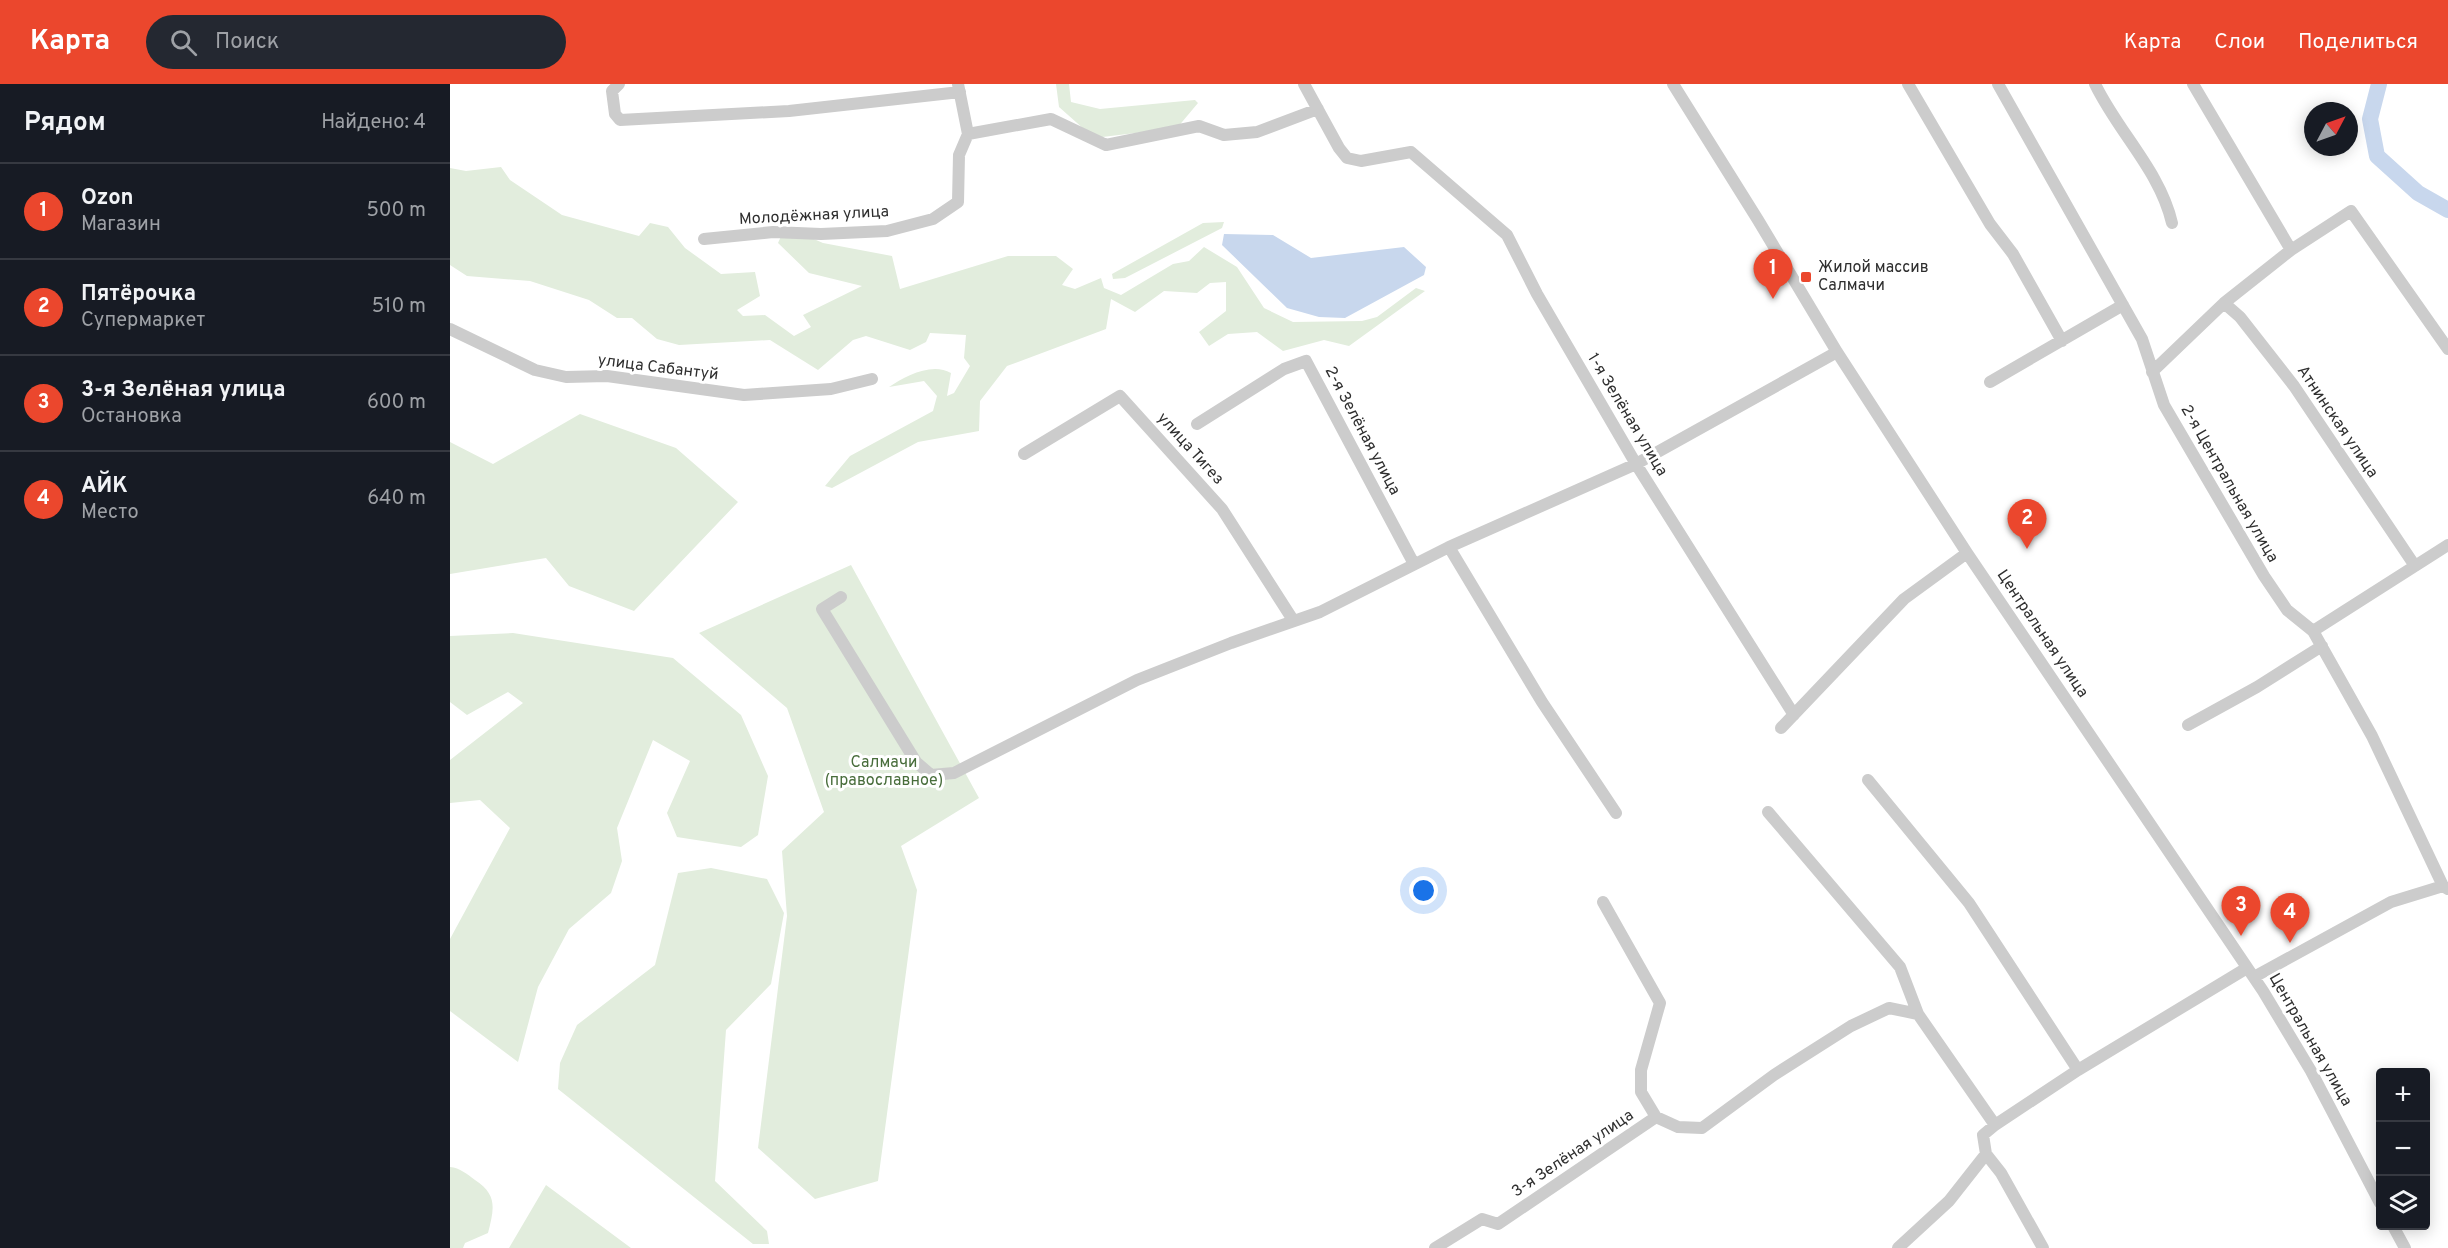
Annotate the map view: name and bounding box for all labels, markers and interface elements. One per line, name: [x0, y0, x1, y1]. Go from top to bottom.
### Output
search box: [146, 15, 566, 69]
text: Карта: [30, 24, 110, 60]
icon: search: [167, 26, 200, 59]
text: Поиск: [215, 29, 279, 56]
text: Карта: [2124, 29, 2181, 56]
text: Слои: [2214, 29, 2265, 56]
text: Поделиться: [2298, 29, 2418, 56]
north arrow: [2304, 102, 2358, 156]
text: Рядом: [24, 107, 106, 140]
text: Найдено: 4: [321, 110, 426, 136]
text: Ozon: [81, 185, 134, 212]
text: 1: [40, 198, 48, 224]
text: 500 m: [366, 198, 426, 224]
street label: Молодёжная улица: [738, 202, 890, 230]
text: Магазин: [81, 212, 161, 238]
pin: 1: [1754, 250, 1792, 299]
place label: Жилой массив Салмачи: [1818, 258, 1929, 296]
marker: Жилой массив Салмачи: [1799, 270, 1813, 284]
text: Пятёрочка: [81, 281, 196, 308]
text: 2: [37, 294, 50, 320]
text: 510 m: [372, 294, 426, 320]
text: Супермаркет: [81, 308, 205, 334]
street label: 1-я Зелёная улица: [1582, 350, 1672, 480]
street label: улица Сабантуй: [597, 351, 719, 385]
street label: Атнинская улица: [2292, 362, 2382, 482]
street label: 2-я Зелёная улица: [1320, 363, 1404, 499]
text: 3-я Зелёная улица: [81, 377, 285, 404]
text: 3: [38, 390, 50, 416]
text: 600 m: [367, 390, 426, 416]
street label: 2-я Центральная улица: [2176, 402, 2282, 566]
text: Остановка: [81, 404, 182, 430]
street label: улица Тигез: [1152, 409, 1228, 489]
text: АЙК: [81, 473, 128, 500]
text: 4: [37, 486, 50, 512]
text: 640 m: [367, 486, 426, 512]
text: Место: [81, 500, 139, 526]
pin: 2: [2008, 500, 2046, 549]
street label: Центральная улица: [1992, 566, 2092, 702]
park label: Салмачи (православное): [825, 753, 943, 791]
your location: [1409, 876, 1438, 905]
pin: 3: [2222, 886, 2260, 936]
pin: 4: [2270, 894, 2310, 943]
street label: Центральная улица: [2264, 970, 2356, 1110]
map controls: [2376, 1068, 2430, 1230]
button: +: [2376, 1068, 2430, 1122]
street label: 3-я Зелёная улица: [1508, 1106, 1638, 1202]
button: −: [2376, 1122, 2430, 1176]
button: layers: [2376, 1176, 2430, 1230]

